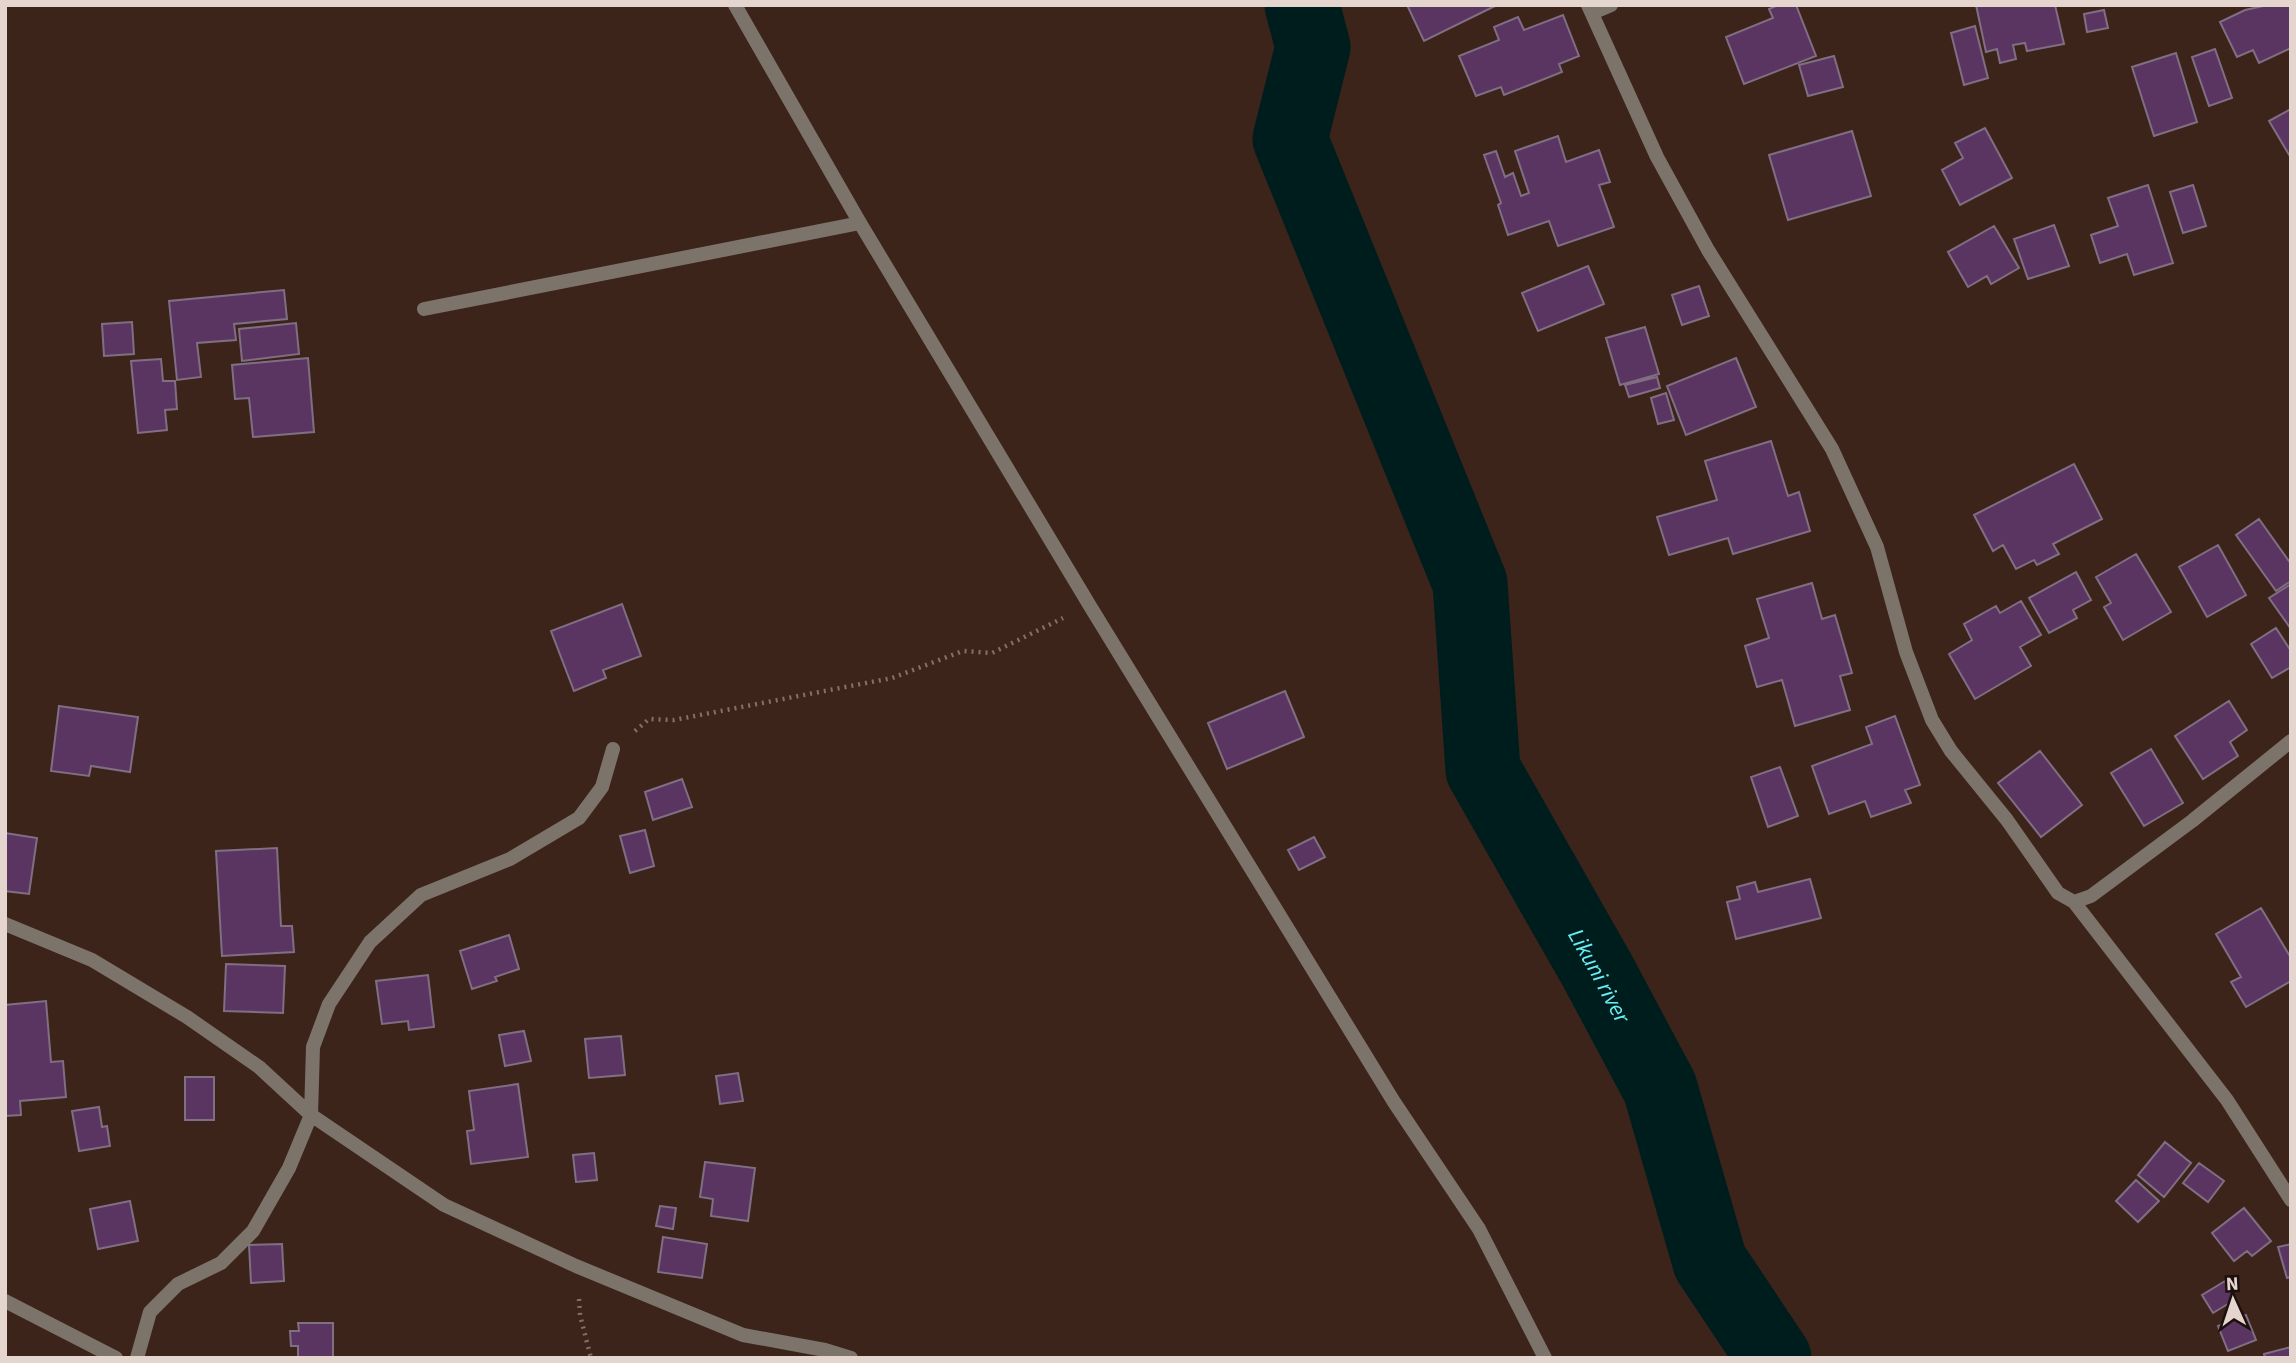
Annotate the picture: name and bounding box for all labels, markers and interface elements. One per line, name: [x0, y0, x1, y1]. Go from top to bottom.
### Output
water label: Likuni river: [1560, 922, 1639, 1030]
north arrow: [2198, 1265, 2268, 1335]
text: N: [2225, 1271, 2239, 1298]

